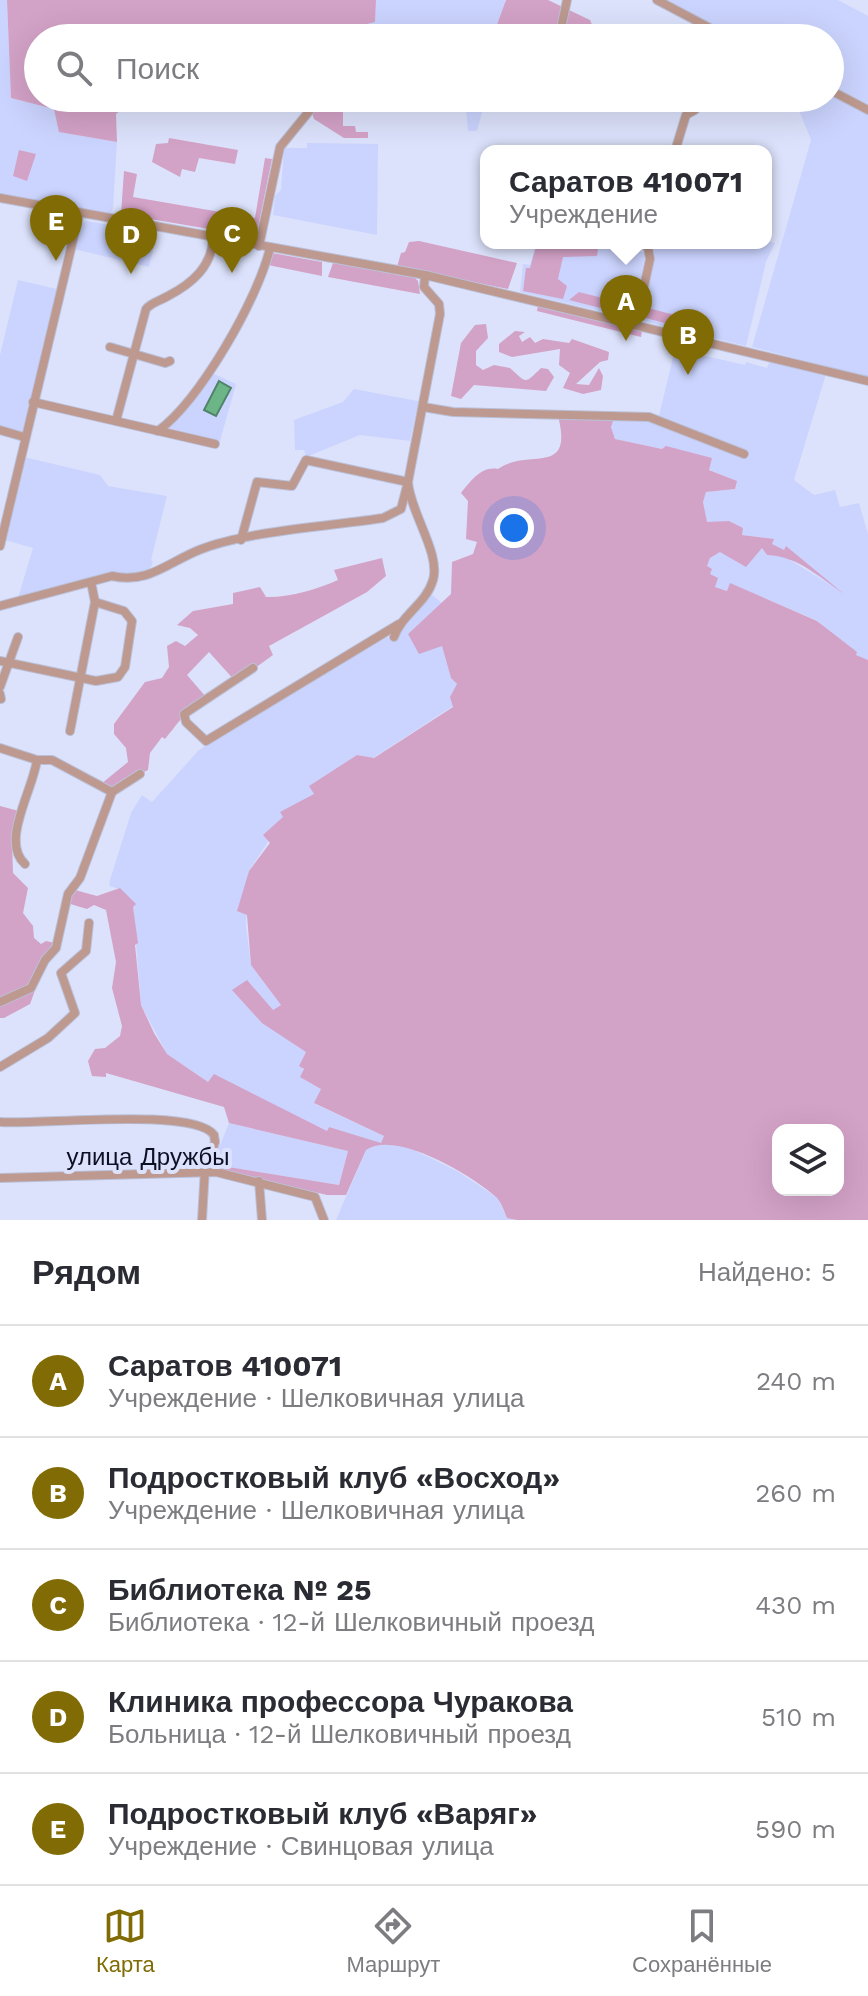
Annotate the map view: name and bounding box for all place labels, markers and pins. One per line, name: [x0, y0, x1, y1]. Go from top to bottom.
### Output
pin: E: [30, 195, 82, 261]
pin: C: [206, 207, 258, 273]
pin: D: [105, 208, 157, 274]
pin: A: [600, 275, 652, 341]
pin: B: [662, 309, 714, 375]

